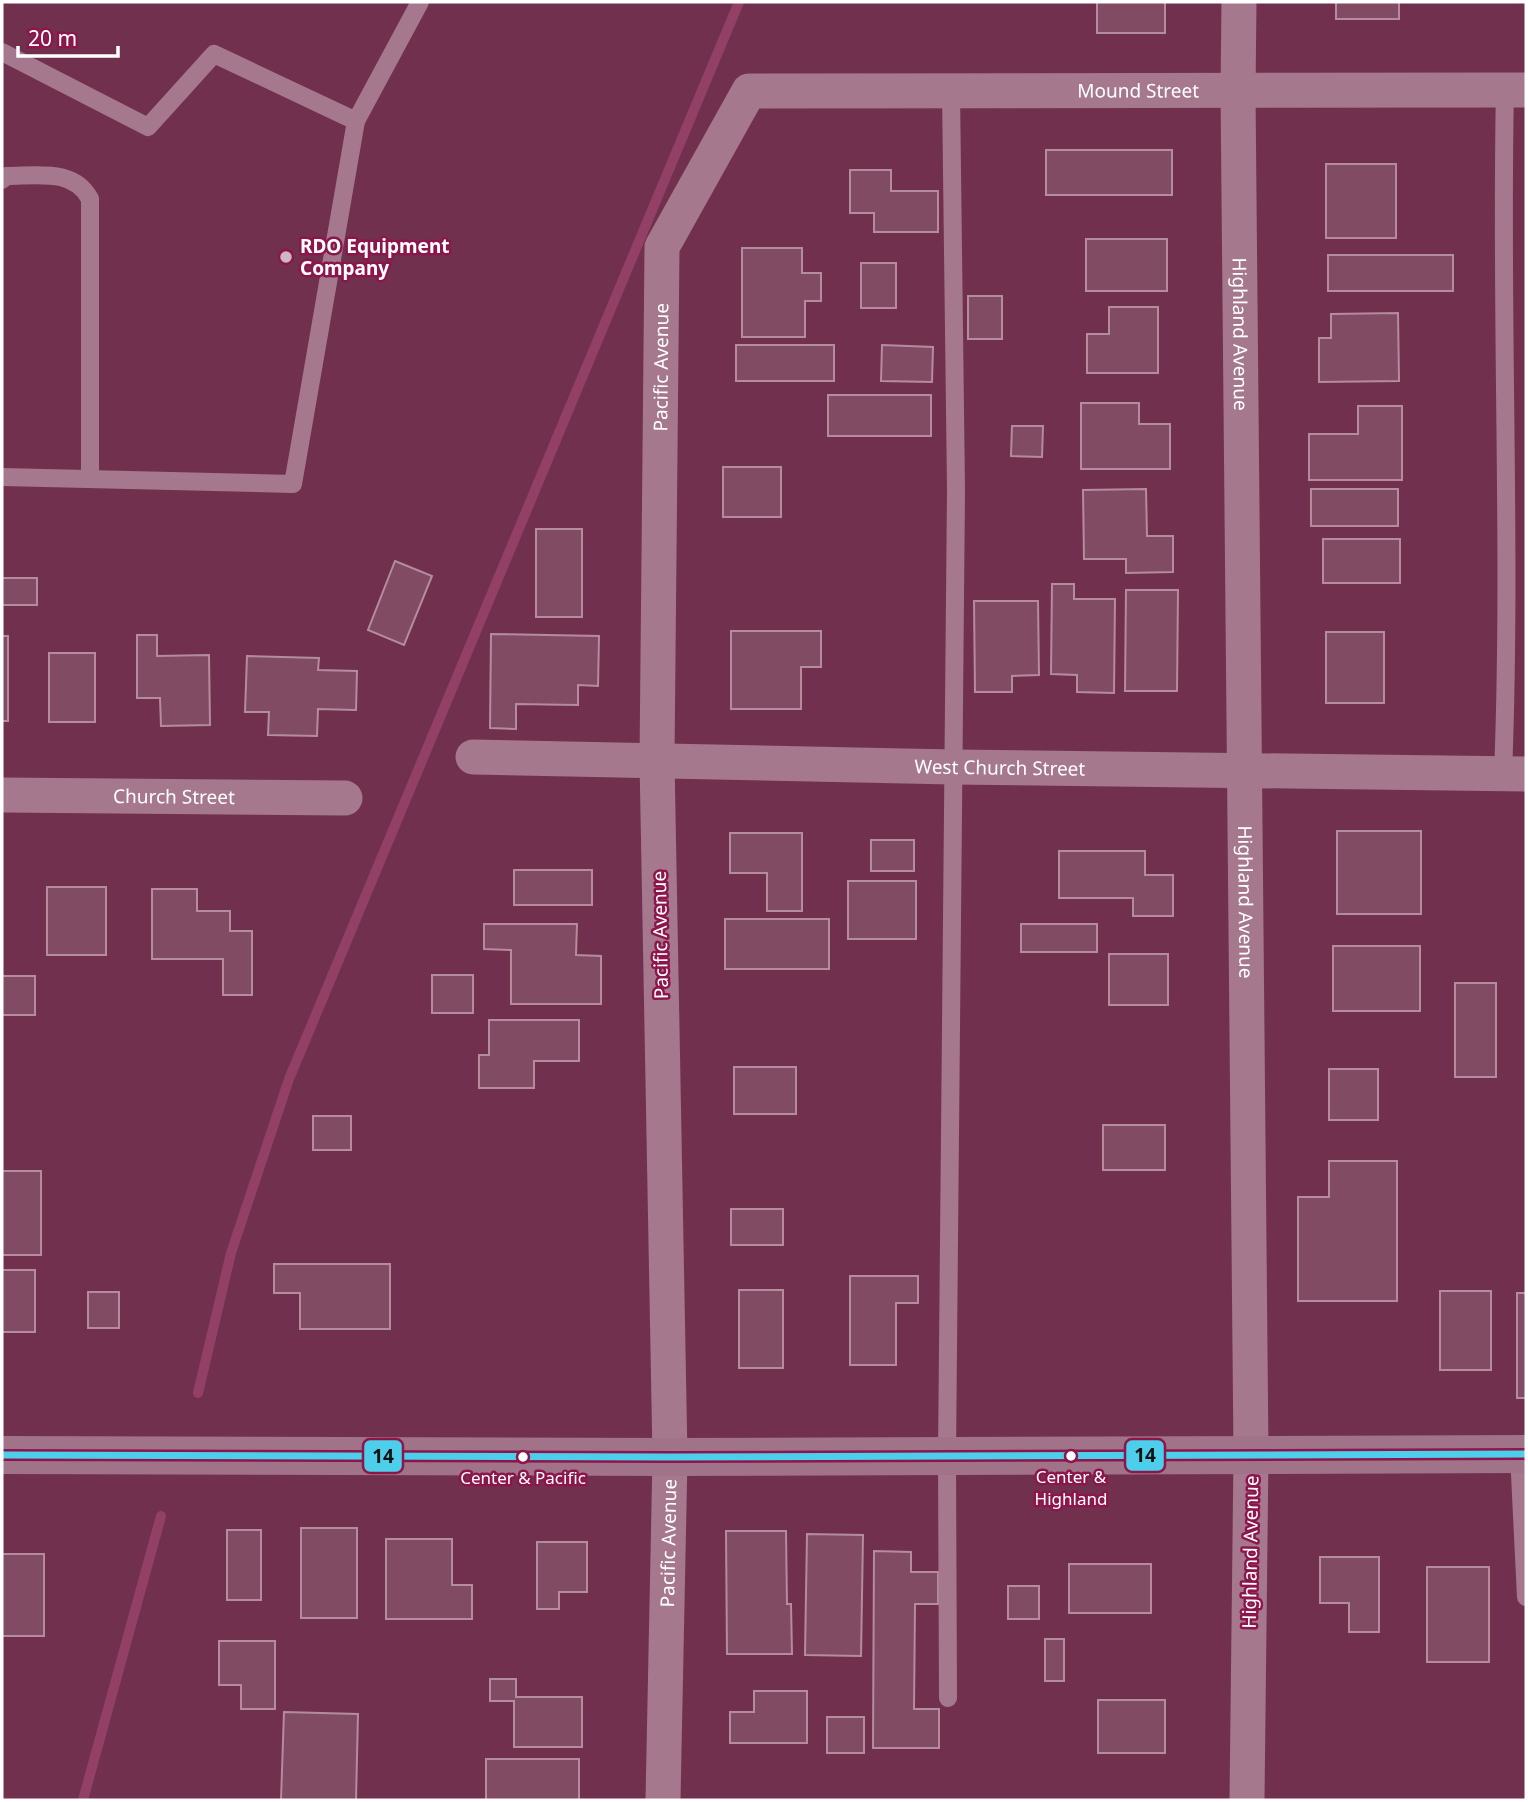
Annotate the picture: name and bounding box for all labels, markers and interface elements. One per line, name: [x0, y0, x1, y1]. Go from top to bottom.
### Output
scale bar: [18, 14, 117, 58]
text: 20 m: [28, 24, 77, 52]
street label: Mound Street: [1077, 77, 1199, 104]
place label: RDO Equipment Company: [300, 233, 450, 281]
marker: RDO Equipment Company: [278, 249, 294, 265]
street label: Highland Avenue: [1227, 257, 1254, 411]
street label: Pacific Avenue: [647, 303, 674, 432]
street label: West Church Street: [914, 753, 1086, 782]
street label: Church Street: [113, 783, 235, 810]
street label: Highland Avenue: [1232, 825, 1259, 979]
street label: Pacific Avenue: [646, 871, 674, 999]
line badge: 14: [363, 1439, 403, 1473]
line badge: 14: [1125, 1439, 1165, 1472]
text: 14: [1134, 1442, 1156, 1468]
text: 14: [372, 1443, 394, 1469]
marker: Center & Highland: [1064, 1449, 1078, 1463]
marker: Center & Pacific: [516, 1450, 530, 1464]
place label: Center & Highland: [1035, 1465, 1107, 1510]
place label: Center & Pacific: [460, 1466, 586, 1489]
street label: Highland Avenue: [1236, 1475, 1264, 1629]
street label: Pacific Avenue: [654, 1479, 683, 1608]

